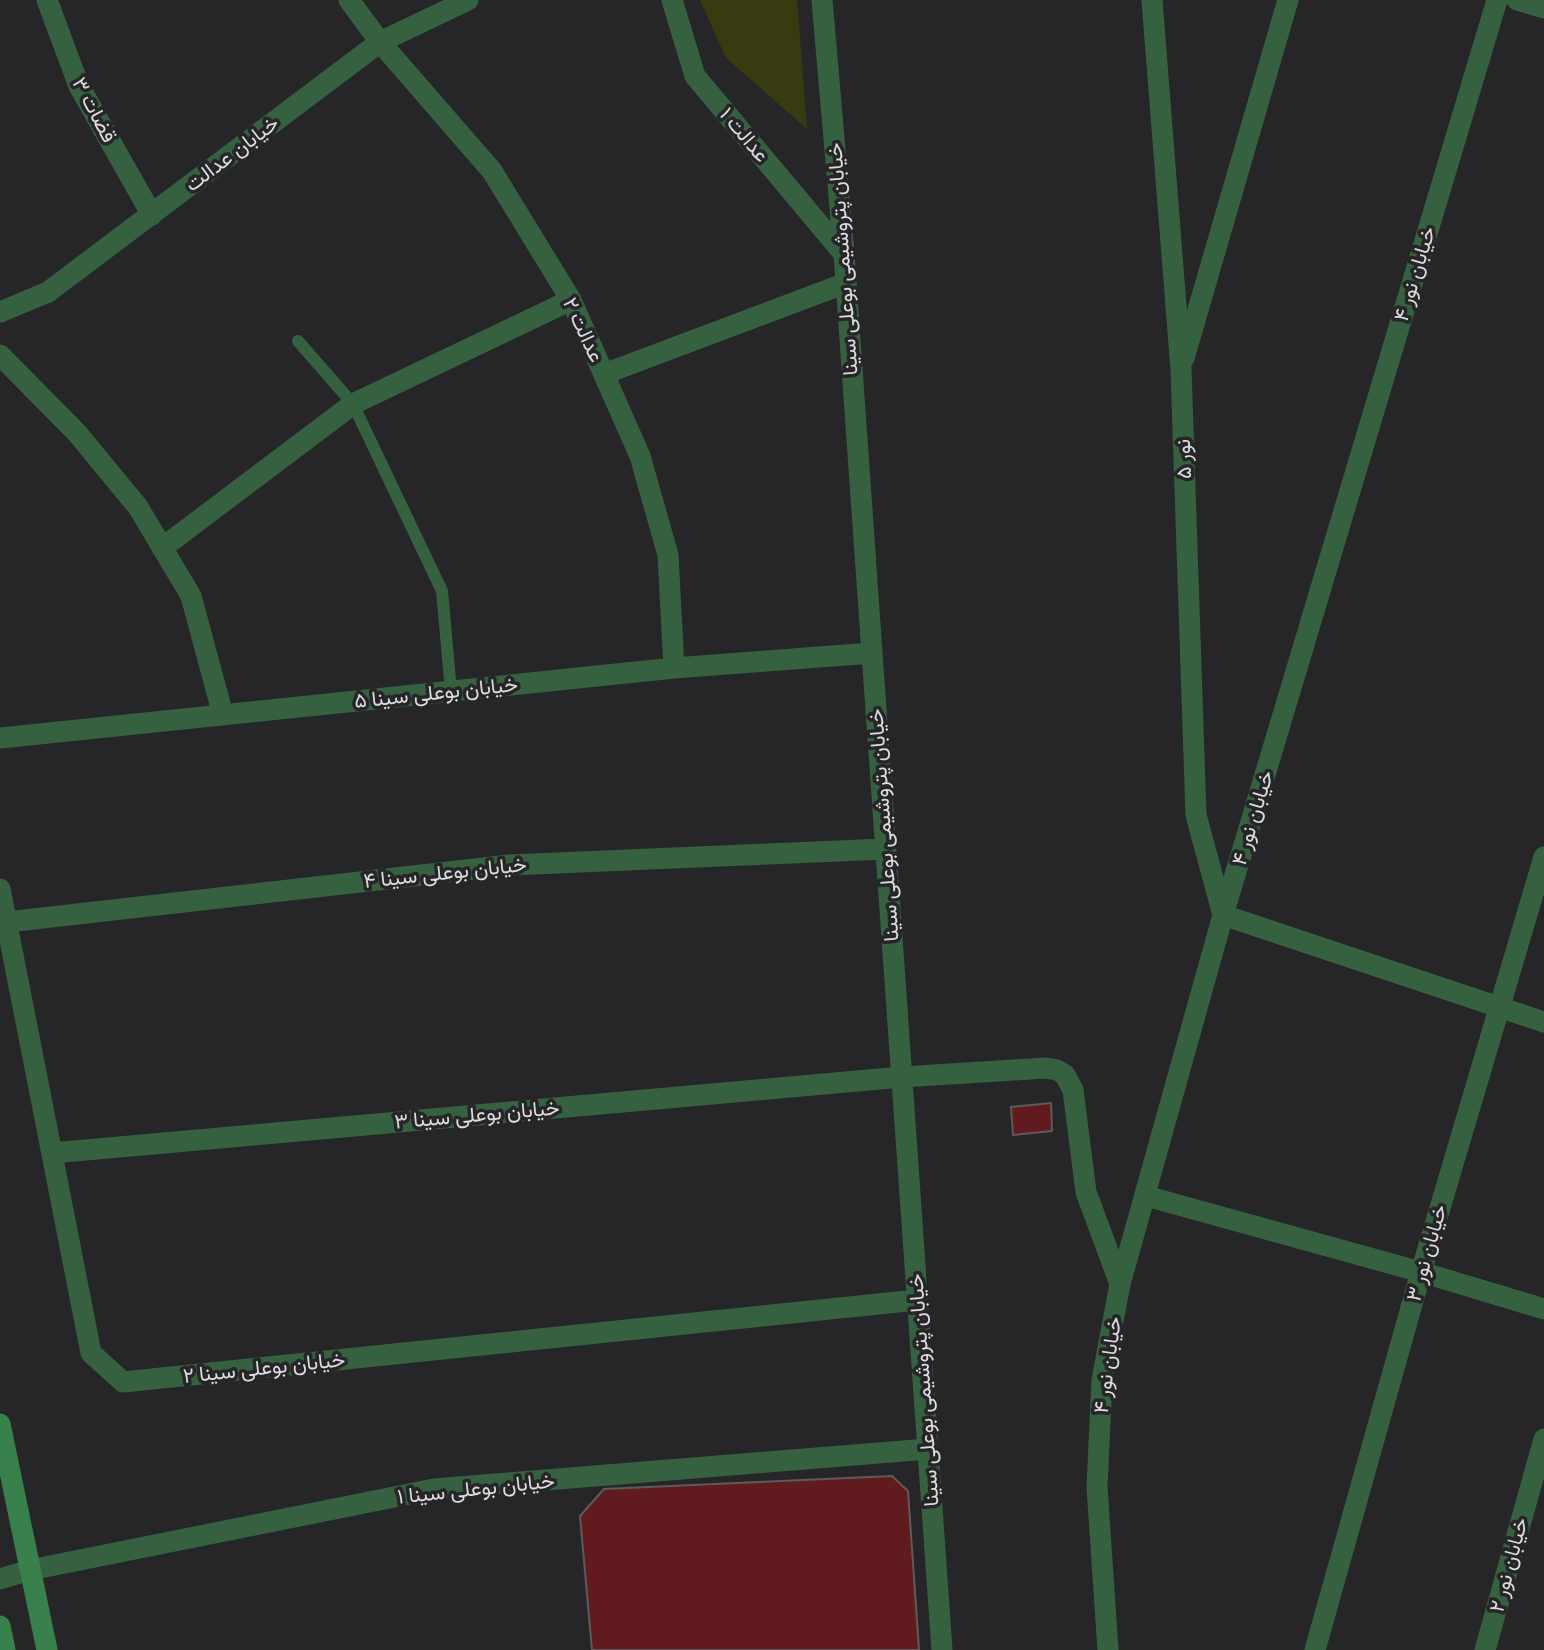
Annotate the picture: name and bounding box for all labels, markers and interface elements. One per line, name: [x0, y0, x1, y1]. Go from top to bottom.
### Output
street label: قضات ۳: [66, 73, 122, 147]
street label: عدالت ۱: [714, 102, 774, 168]
street label: خیابان عدالت: [180, 111, 284, 197]
street label: خیابان پتروشیمی بوعلی سینا: [822, 142, 864, 376]
street label: خیابان نور ۴: [1389, 224, 1441, 324]
street label: عدالت ۲: [557, 294, 609, 366]
street label: نور ۵: [1171, 439, 1197, 479]
street label: خیابان بوعلی سینا ۵: [353, 672, 519, 714]
street label: خیابان پتروشیمی بوعلی سینا: [863, 708, 905, 942]
street label: خیابان نور ۴: [1227, 768, 1279, 868]
street label: خیابان بوعلی سینا ۴: [362, 852, 528, 894]
street label: خیابان بوعلی سینا ۳: [393, 1095, 561, 1135]
street label: خیابان نور ۳: [1401, 1202, 1453, 1304]
street label: خیابان پتروشیمی بوعلی سینا: [903, 1273, 945, 1507]
street label: خیابان نور ۴: [1089, 1315, 1127, 1415]
street label: خیابان بوعلی سینا ۲: [182, 1347, 346, 1389]
street label: خیابان بوعلی سینا ۱: [396, 1468, 556, 1510]
street label: خیابان نور ۲: [1484, 1515, 1534, 1615]

